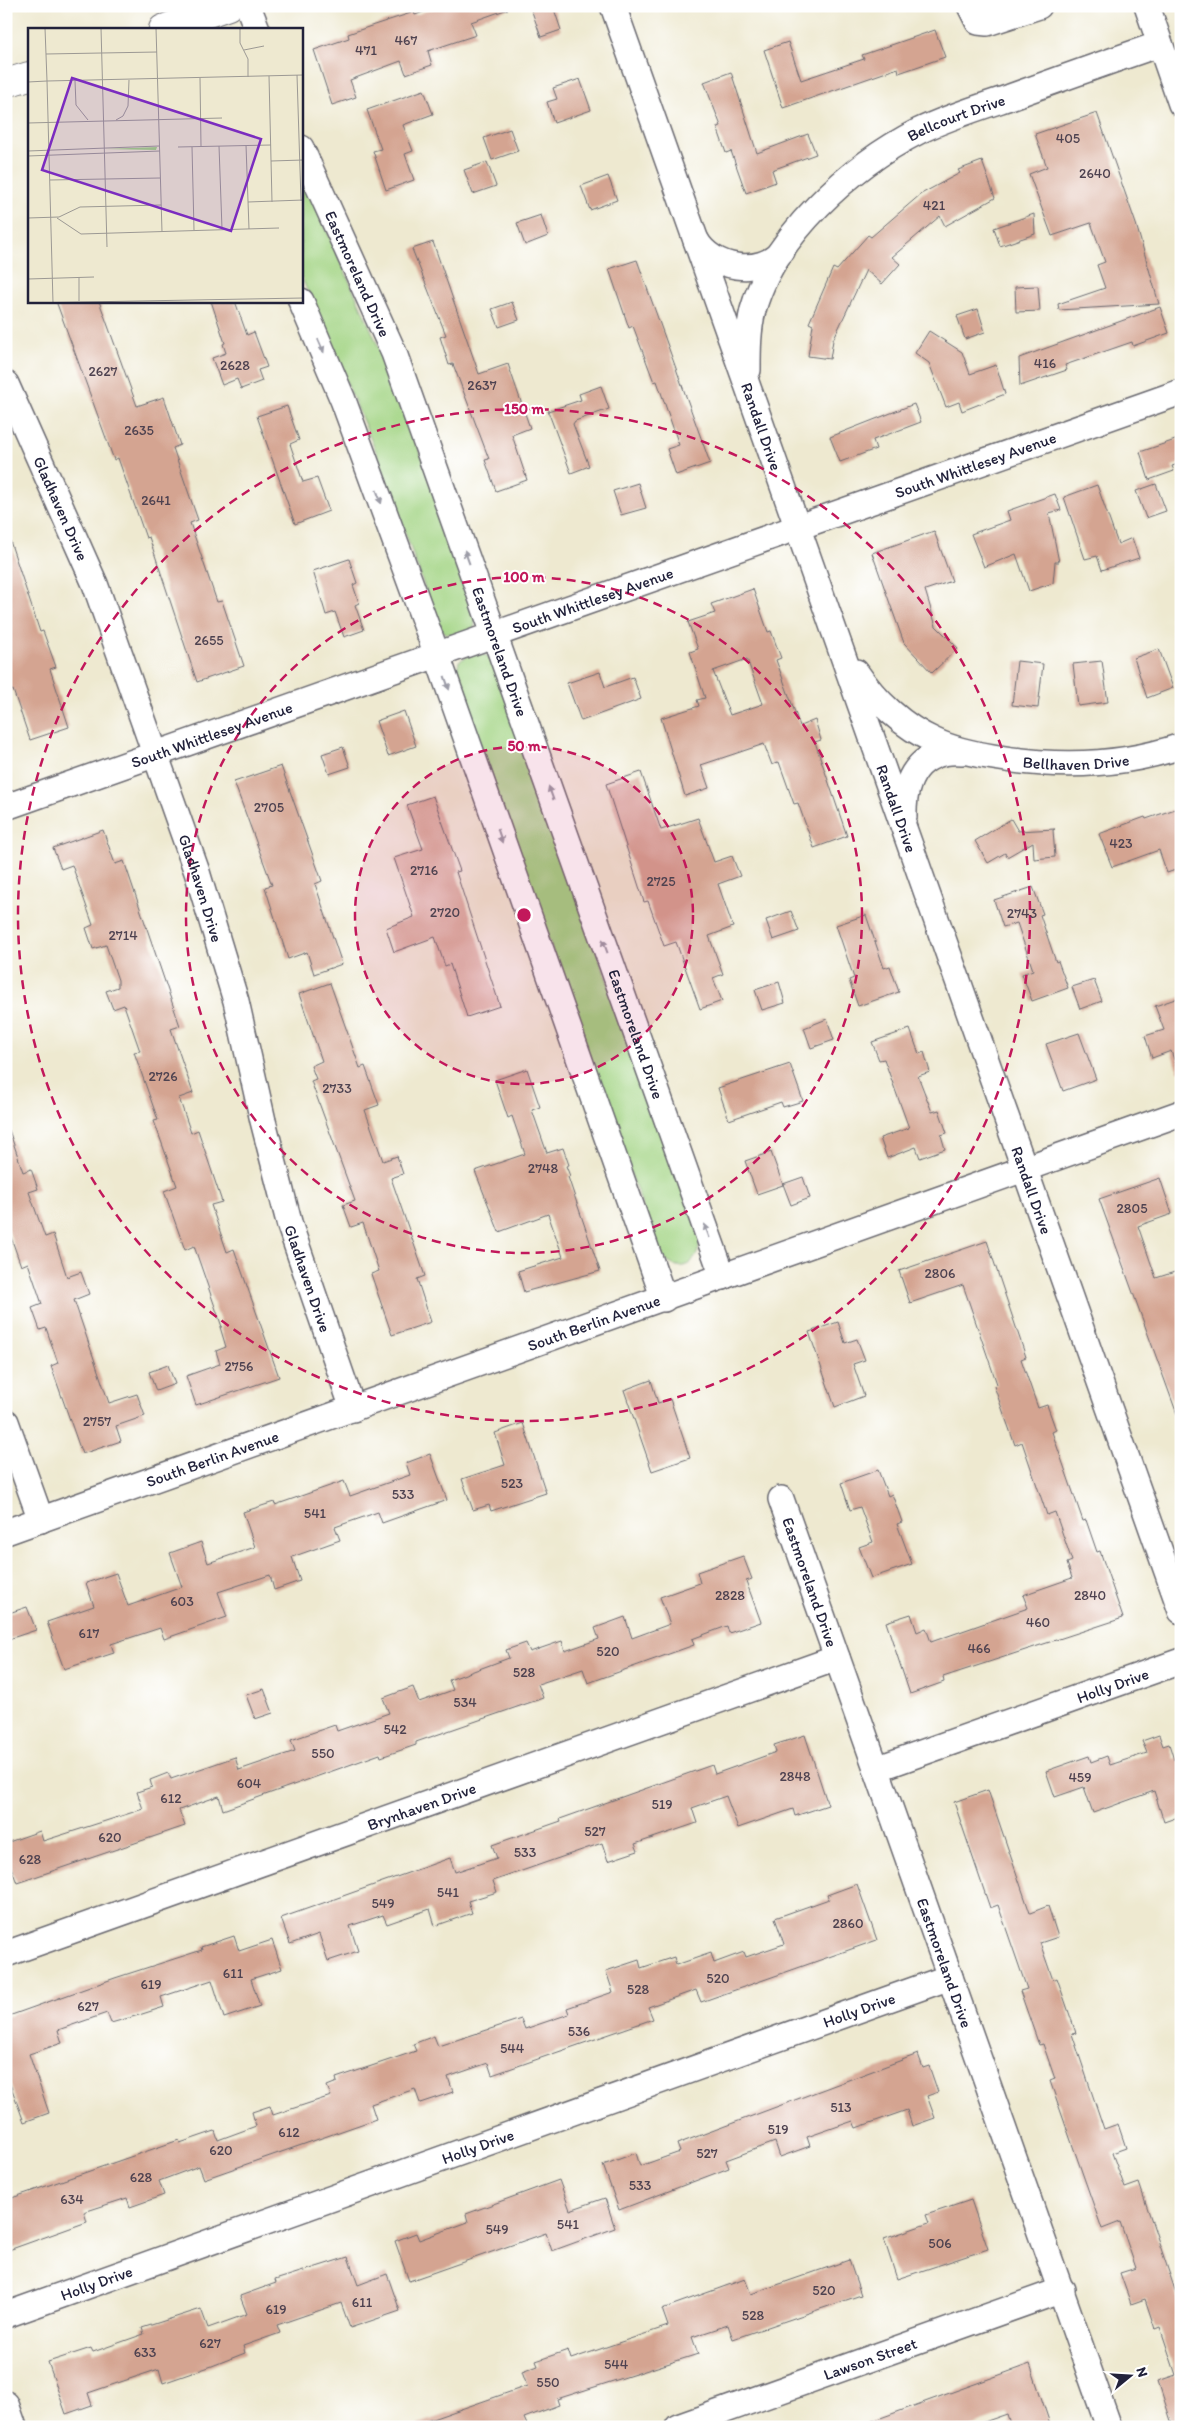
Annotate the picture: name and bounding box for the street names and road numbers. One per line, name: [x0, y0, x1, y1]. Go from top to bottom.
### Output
street label: Bellcourt Drive: [904, 90, 1007, 145]
street label: Eastmoreland Drive: [321, 208, 395, 340]
street label: Randall Drive: [737, 380, 786, 473]
street label: South Whittlesey Avenue: [892, 427, 1059, 502]
street label: Gladhaven Drive: [30, 453, 93, 563]
street label: South Whittlesey Avenue: [509, 563, 676, 637]
street label: Eastmoreland Drive: [468, 584, 532, 719]
street label: South Whittlesey Avenue: [128, 697, 295, 772]
street label: Bellhaven Drive: [1022, 750, 1131, 773]
street label: Randall Drive: [873, 762, 921, 855]
street label: Gladhaven Drive: [175, 832, 227, 944]
street label: Eastmoreland Drive: [605, 967, 668, 1102]
street label: Randall Drive: [1008, 1144, 1056, 1237]
street label: Gladhaven Drive: [281, 1222, 335, 1335]
street label: South Berlin Avenue: [525, 1290, 663, 1355]
street label: South Berlin Avenue: [143, 1426, 281, 1491]
street label: Eastmoreland Drive: [779, 1515, 842, 1650]
street label: Holly Drive: [1074, 1664, 1151, 1707]
street label: Brynhaven Drive: [365, 1778, 478, 1834]
street label: Eastmoreland Drive: [913, 1895, 977, 2031]
street label: Holly Drive: [820, 1988, 898, 2031]
street label: Holly Drive: [439, 2125, 516, 2168]
street label: Holly Drive: [58, 2261, 135, 2304]
street label: Lawson Street: [821, 2333, 919, 2384]

